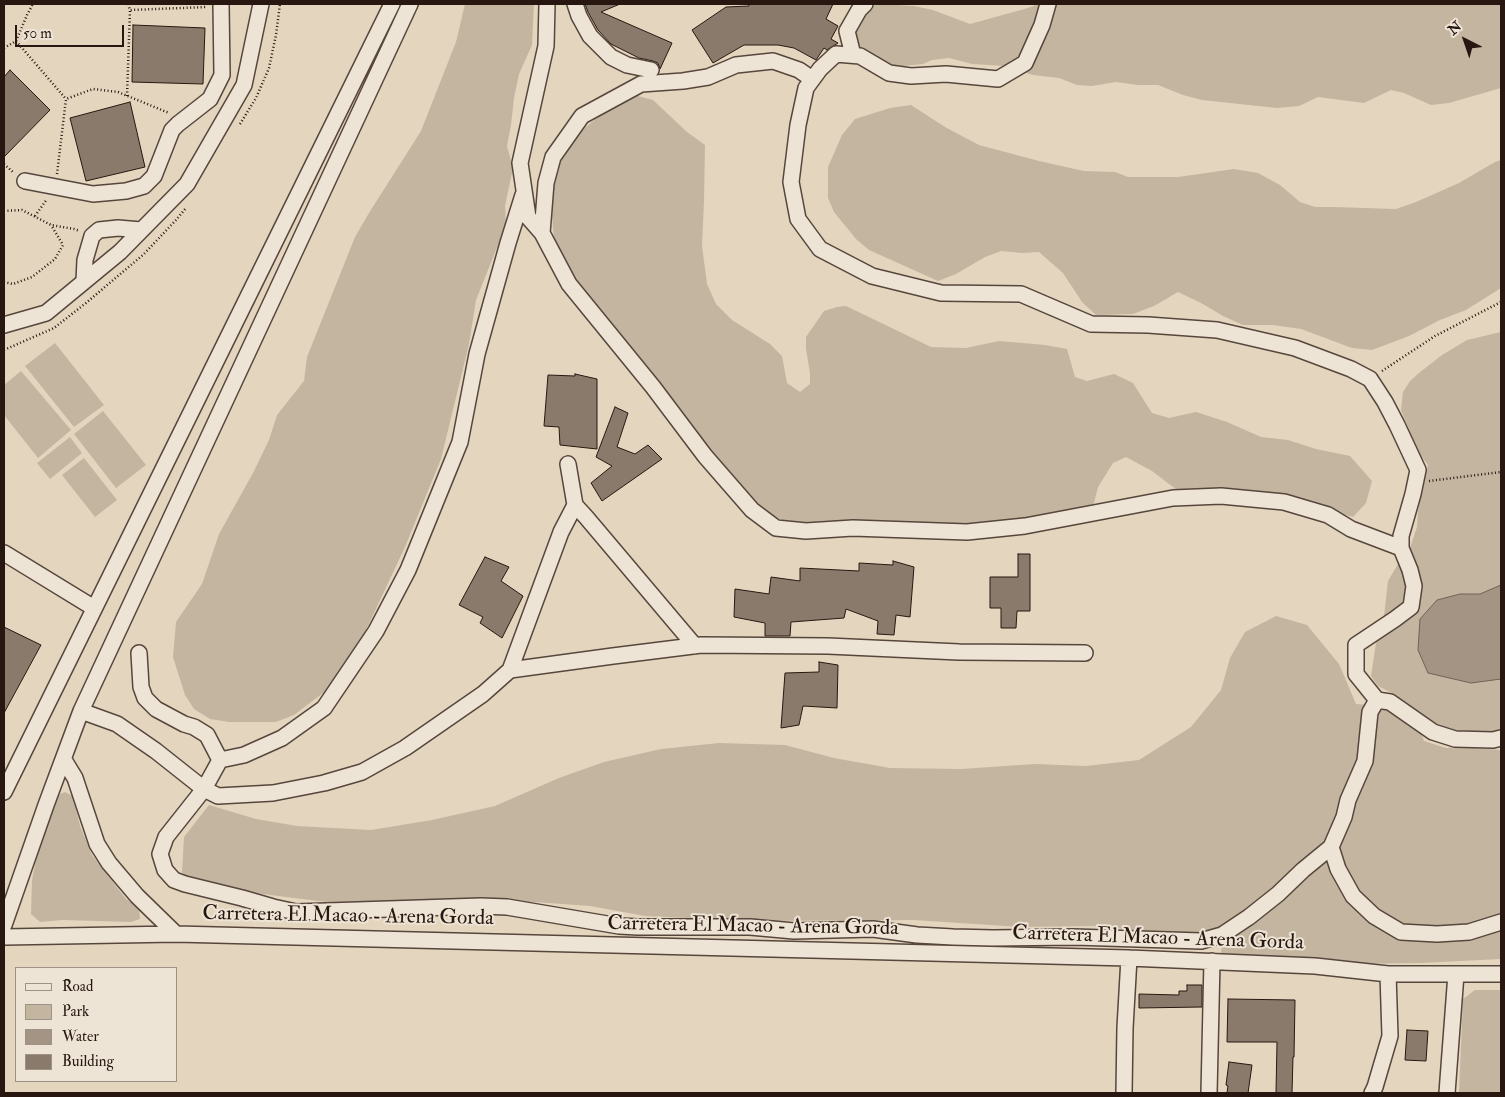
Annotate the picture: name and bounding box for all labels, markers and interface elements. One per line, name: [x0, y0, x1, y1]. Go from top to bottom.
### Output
scale bar: [18, 15, 126, 47]
north arrow: [1440, 15, 1490, 65]
text: N: [1445, 18, 1465, 39]
text: 50 m: [23, 24, 52, 43]
street label: Carretera El Macao - Arena Gorda: [202, 902, 494, 932]
street label: Carretera El Macao - Arena Gorda: [607, 912, 899, 942]
street label: Carretera El Macao - Arena Gorda: [1012, 921, 1304, 957]
legend: [15, 967, 178, 1082]
text: Road: [62, 977, 93, 996]
text: Park: [62, 1002, 89, 1021]
text: Water: [62, 1027, 99, 1046]
text: Building: [62, 1052, 114, 1071]

